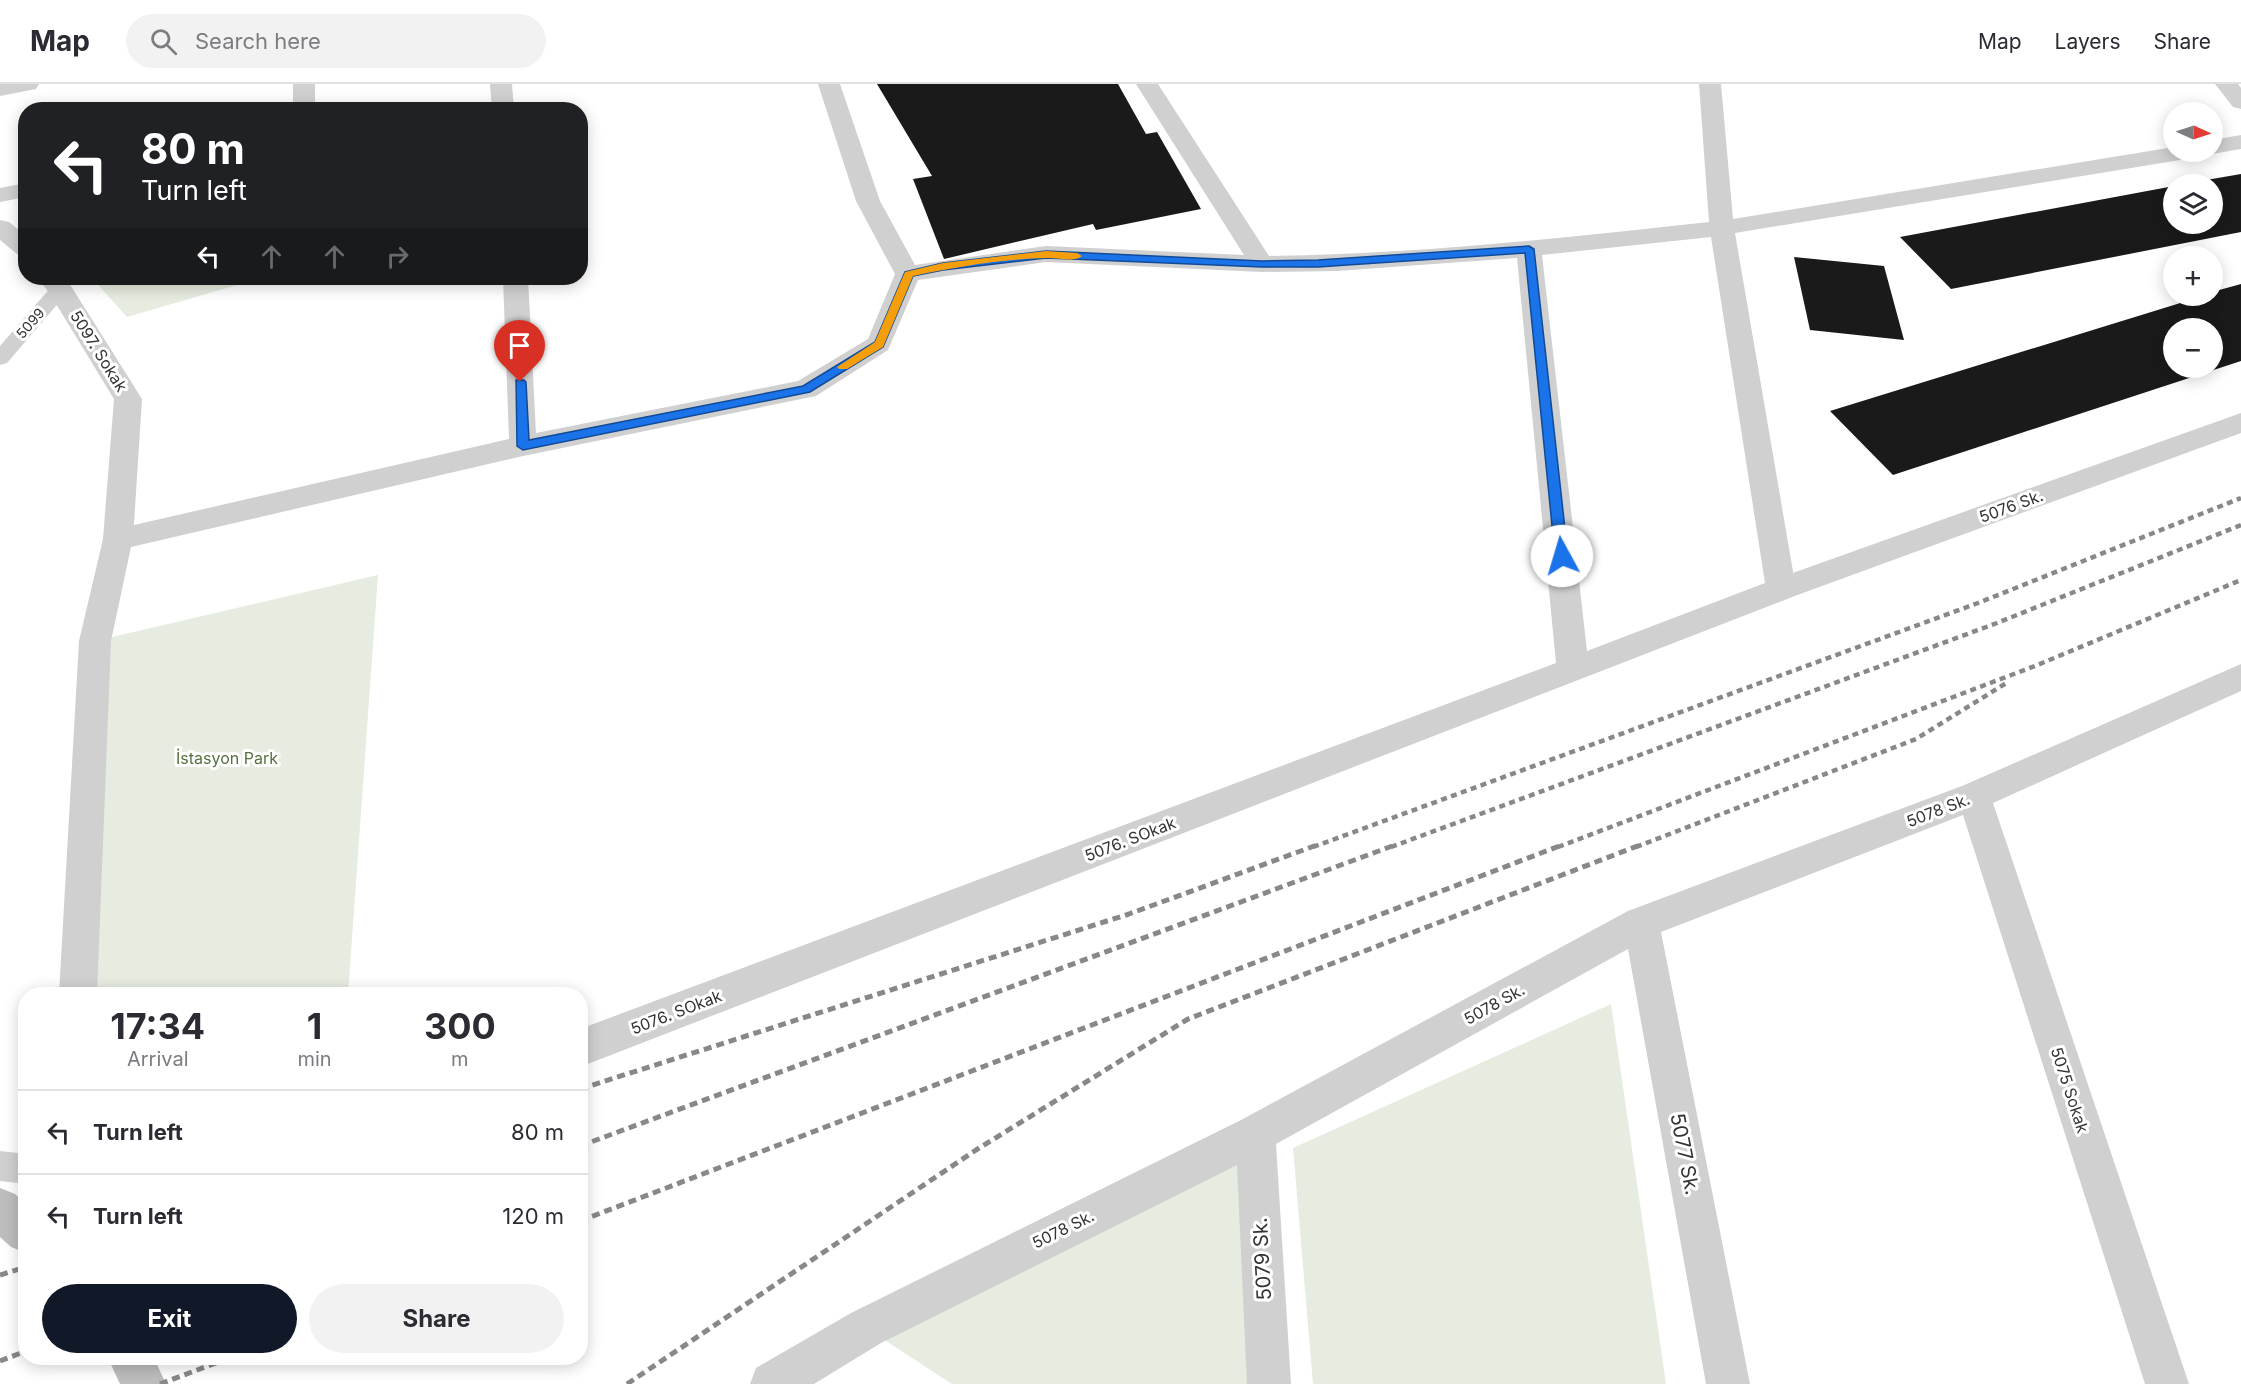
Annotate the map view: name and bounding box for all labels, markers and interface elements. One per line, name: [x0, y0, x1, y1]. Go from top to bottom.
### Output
search box: [126, 14, 546, 68]
text: Map: [30, 24, 90, 58]
icon: search: [147, 25, 180, 58]
text: Search here: [195, 28, 321, 54]
text: Map: [1978, 29, 2022, 54]
text: Layers: [2055, 29, 2121, 54]
text: Share: [2154, 29, 2211, 54]
north arrow: [2163, 102, 2223, 162]
map controls: [2163, 102, 2223, 378]
text: 80 m: [141, 123, 245, 174]
icon: left: [42, 126, 120, 204]
text: Turn left: [141, 174, 247, 207]
button: layers: [2163, 174, 2223, 234]
icon: left: [192, 240, 225, 273]
icon: ahead: [255, 240, 288, 273]
icon: ahead: [318, 240, 351, 273]
icon: right: [381, 240, 414, 273]
button: +: [2163, 246, 2223, 306]
street label: 5099: [12, 304, 48, 342]
street label: 5097. Sokak: [66, 307, 132, 395]
button: −: [2163, 318, 2223, 378]
pin: [494, 320, 545, 382]
icon: arrive: [503, 329, 536, 362]
street label: 5076 Sk.: [1976, 485, 2046, 527]
position arrow: [1530, 524, 1594, 588]
park label: İstasyon Park: [176, 748, 278, 768]
street label: 5078 Sk.: [1903, 789, 1973, 831]
street label: 5076. SOkak: [1082, 812, 1179, 866]
street label: 5078 Sk.: [1460, 979, 1528, 1029]
street label: 5076. SOkak: [628, 985, 725, 1039]
text: 17:34: [110, 1004, 205, 1048]
text: 1: [307, 1004, 322, 1048]
text: 300: [424, 1004, 496, 1048]
street label: 5075 Sokak: [2047, 1045, 2093, 1136]
text: Arrival: [127, 1047, 188, 1071]
text: min: [297, 1047, 332, 1071]
text: m: [451, 1047, 469, 1071]
street label: 5077 Sk.: [1665, 1111, 1705, 1197]
icon: left: [42, 1116, 75, 1149]
text: Turn left: [93, 1119, 183, 1145]
text: 80 m: [511, 1119, 564, 1145]
icon: left: [42, 1200, 75, 1233]
text: Turn left: [93, 1203, 183, 1229]
text: 120 m: [502, 1203, 564, 1229]
street label: 5078 Sk.: [1029, 1205, 1097, 1253]
street label: 5079 Sk.: [1248, 1217, 1276, 1301]
button: Exit: [42, 1284, 297, 1353]
button: Share: [309, 1284, 564, 1353]

